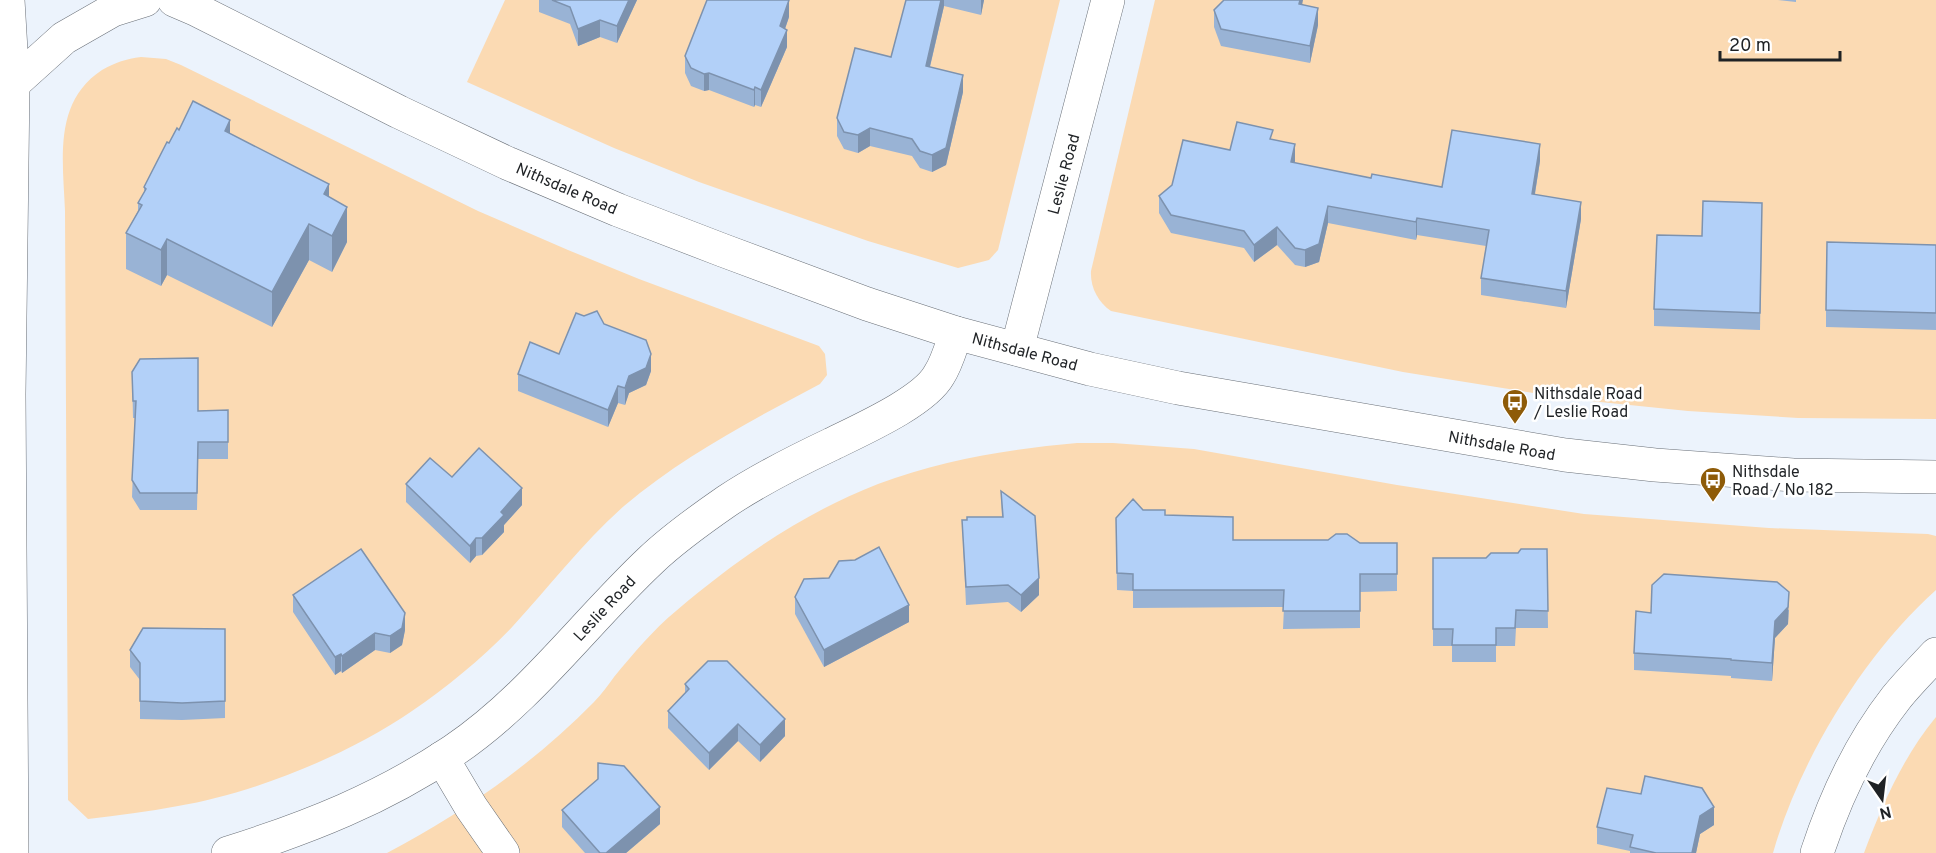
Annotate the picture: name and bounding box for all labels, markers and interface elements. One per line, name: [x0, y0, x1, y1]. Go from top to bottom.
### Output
scale bar: [1720, 24, 1840, 62]
text: 20 m: [1729, 35, 1771, 58]
street label: Leslie Road: [1045, 132, 1085, 217]
street label: Nithsdale Road: [512, 159, 620, 220]
street label: Nithsdale Road: [970, 329, 1079, 377]
place label: Nithsdale Road / Leslie Road: [1533, 385, 1642, 423]
bus stop icon: Nithsdale Road / Leslie Road: [1500, 387, 1530, 425]
street label: Nithsdale Road: [1446, 428, 1557, 466]
place label: Nithsdale Road / No 182: [1732, 463, 1834, 501]
bus stop icon: Nithsdale Road / No 182: [1698, 465, 1728, 503]
street label: Leslie Road: [570, 572, 641, 646]
north arrow: [1852, 769, 1912, 829]
text: N: [1877, 801, 1893, 823]

